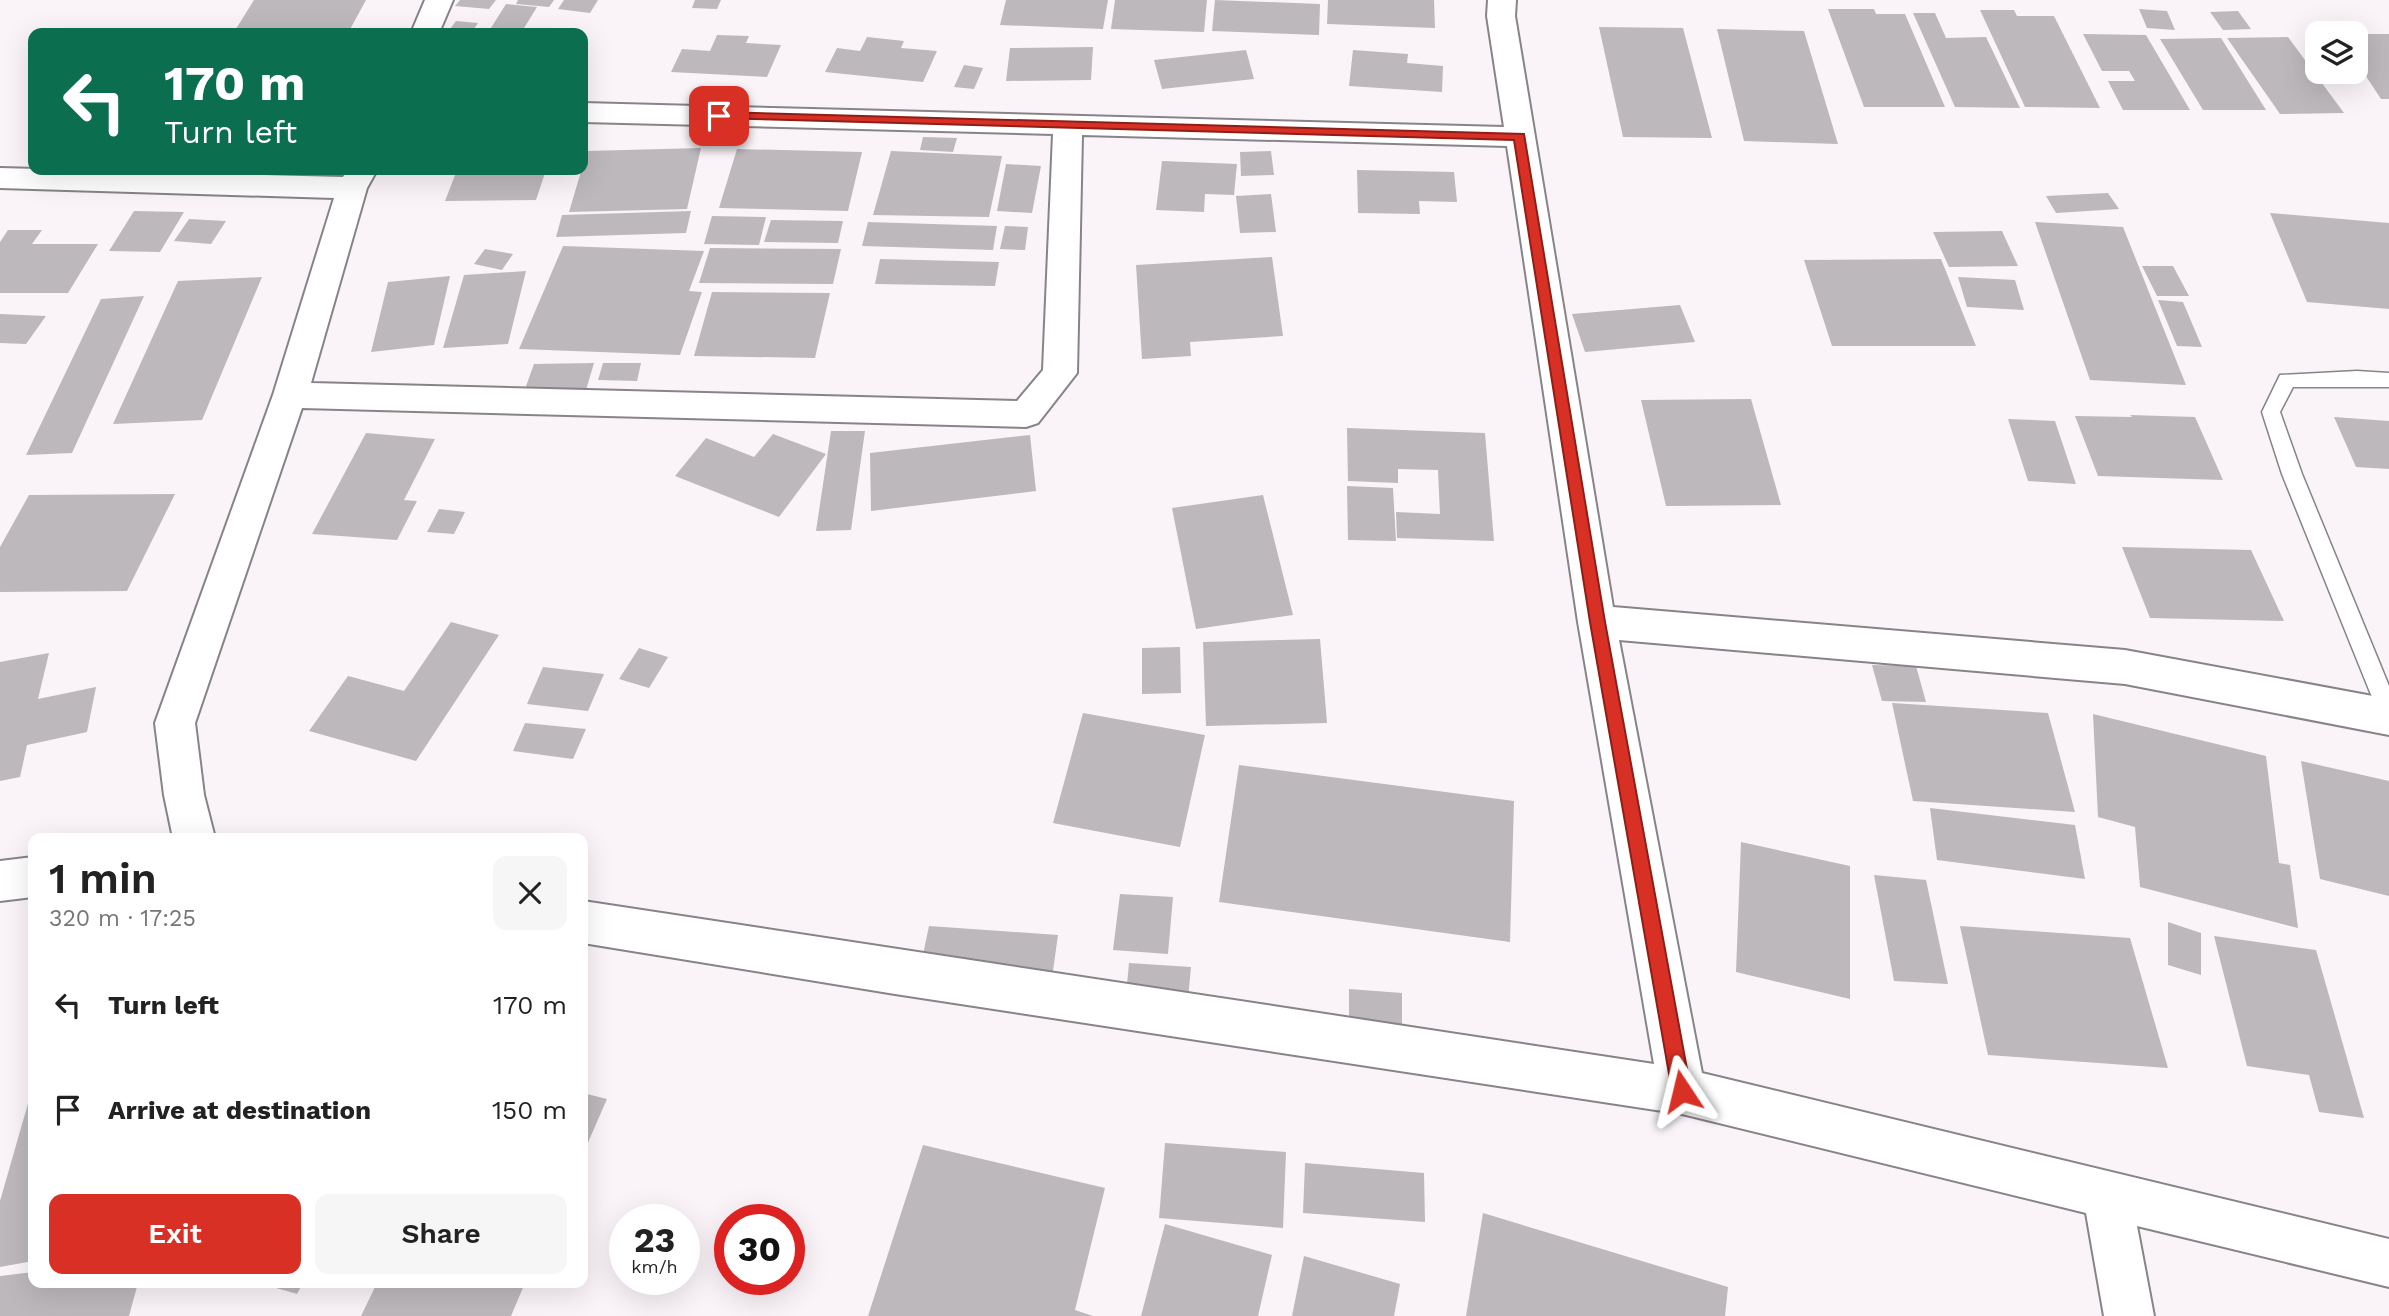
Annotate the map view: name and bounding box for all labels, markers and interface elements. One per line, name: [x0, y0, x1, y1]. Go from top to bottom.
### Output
map controls: [2305, 21, 2368, 84]
button: layers: [2305, 21, 2368, 84]
text: 170 m: [164, 54, 305, 112]
icon: left: [49, 56, 140, 147]
pin: [689, 86, 749, 146]
icon: arrive: [700, 97, 738, 135]
text: Turn left: [164, 113, 297, 151]
text: 1 min: [49, 854, 157, 903]
button: close: [493, 856, 567, 930]
text: 320 m · 17:25: [49, 905, 196, 932]
icon: left: [49, 986, 87, 1024]
text: Turn left: [108, 990, 219, 1020]
text: 170 m: [493, 990, 567, 1020]
position arrow: [1645, 1054, 1719, 1128]
icon: arrive: [49, 1091, 87, 1129]
text: Arrive at destination: [108, 1095, 371, 1125]
text: 150 m: [492, 1095, 567, 1125]
button: Exit: [49, 1194, 301, 1274]
button: Share: [315, 1194, 567, 1274]
speed limit sign: 30: [714, 1204, 805, 1295]
text: 23: [634, 1219, 675, 1261]
text: km/h: [631, 1256, 678, 1277]

